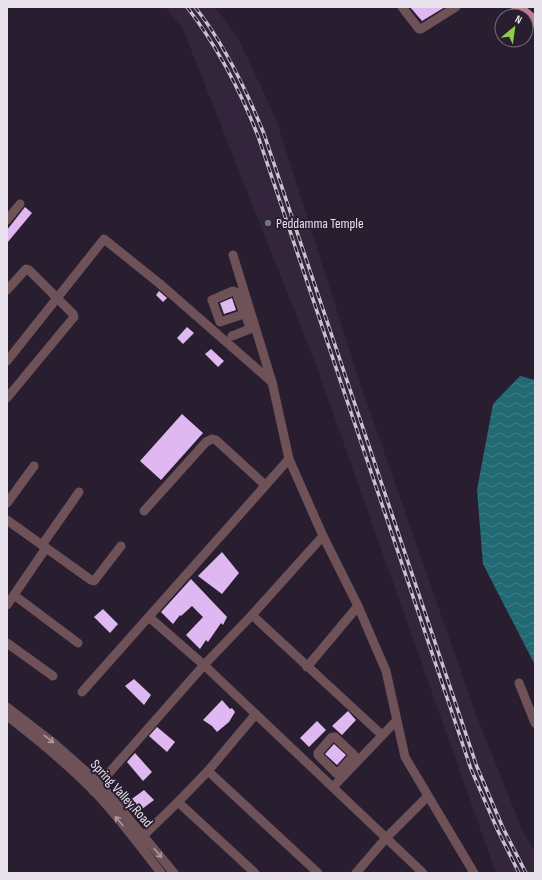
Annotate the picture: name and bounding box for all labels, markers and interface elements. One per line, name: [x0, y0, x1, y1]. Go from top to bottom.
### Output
north arrow: [494, 8, 534, 48]
text: N: [513, 13, 524, 27]
place label: Peddamma Temple: [276, 215, 364, 232]
marker: Peddamma Temple: [263, 218, 273, 228]
one-way arrow: [44, 735, 55, 743]
street label: Spring Valley Road: [87, 756, 157, 831]
one-way arrow: [114, 816, 123, 827]
one-way arrow: [153, 848, 162, 859]

